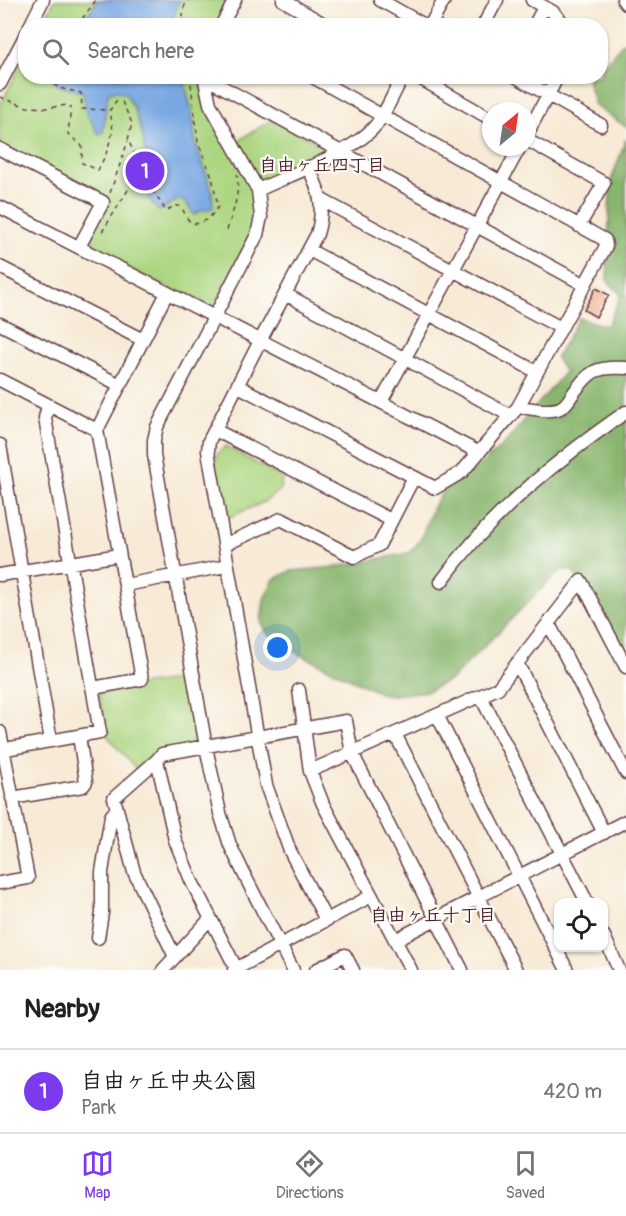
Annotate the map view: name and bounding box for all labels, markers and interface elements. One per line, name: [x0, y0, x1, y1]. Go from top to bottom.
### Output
search box: [18, 18, 608, 84]
icon: search: [39, 35, 72, 68]
text: Search here: [87, 37, 194, 65]
north arrow: [482, 102, 536, 156]
pin: 1: [126, 148, 164, 194]
district label: 自由ヶ丘四丁目: [259, 154, 385, 177]
your location: [263, 633, 292, 662]
map controls: [554, 898, 608, 952]
button: locate: [554, 898, 608, 952]
district label: 自由ヶ丘十丁目: [370, 904, 496, 927]
text: Nearby: [24, 993, 100, 1025]
text: 自由ヶ丘中央公園: [81, 1067, 257, 1095]
text: 1: [40, 1079, 47, 1104]
text: 420 m: [543, 1079, 602, 1104]
text: Park: [81, 1095, 116, 1120]
tab: Map: [81, 1147, 114, 1203]
tab: Directions: [276, 1147, 344, 1203]
tab: Saved: [505, 1147, 545, 1203]

